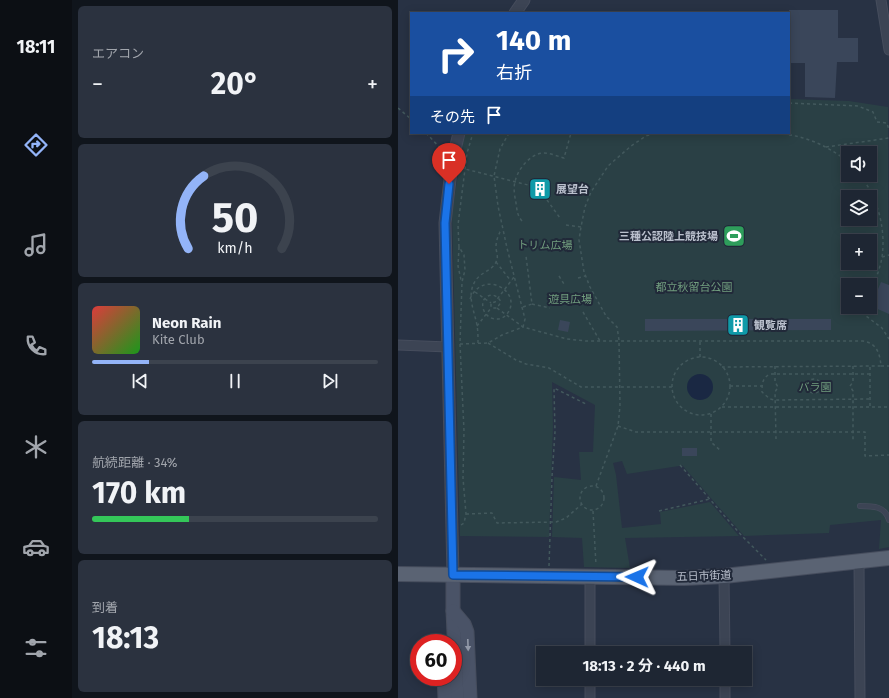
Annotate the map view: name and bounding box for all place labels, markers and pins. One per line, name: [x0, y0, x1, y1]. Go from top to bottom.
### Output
pin: [432, 143, 466, 184]
building icon: 展望台: [527, 176, 553, 202]
place label: 展望台: [556, 183, 589, 196]
sports icon: 三種公認陸上競技場: [721, 223, 747, 249]
place label: 三種公認陸上競技場: [619, 230, 718, 243]
building icon: 観覧席: [725, 312, 751, 338]
place label: 観覧席: [754, 319, 787, 332]

